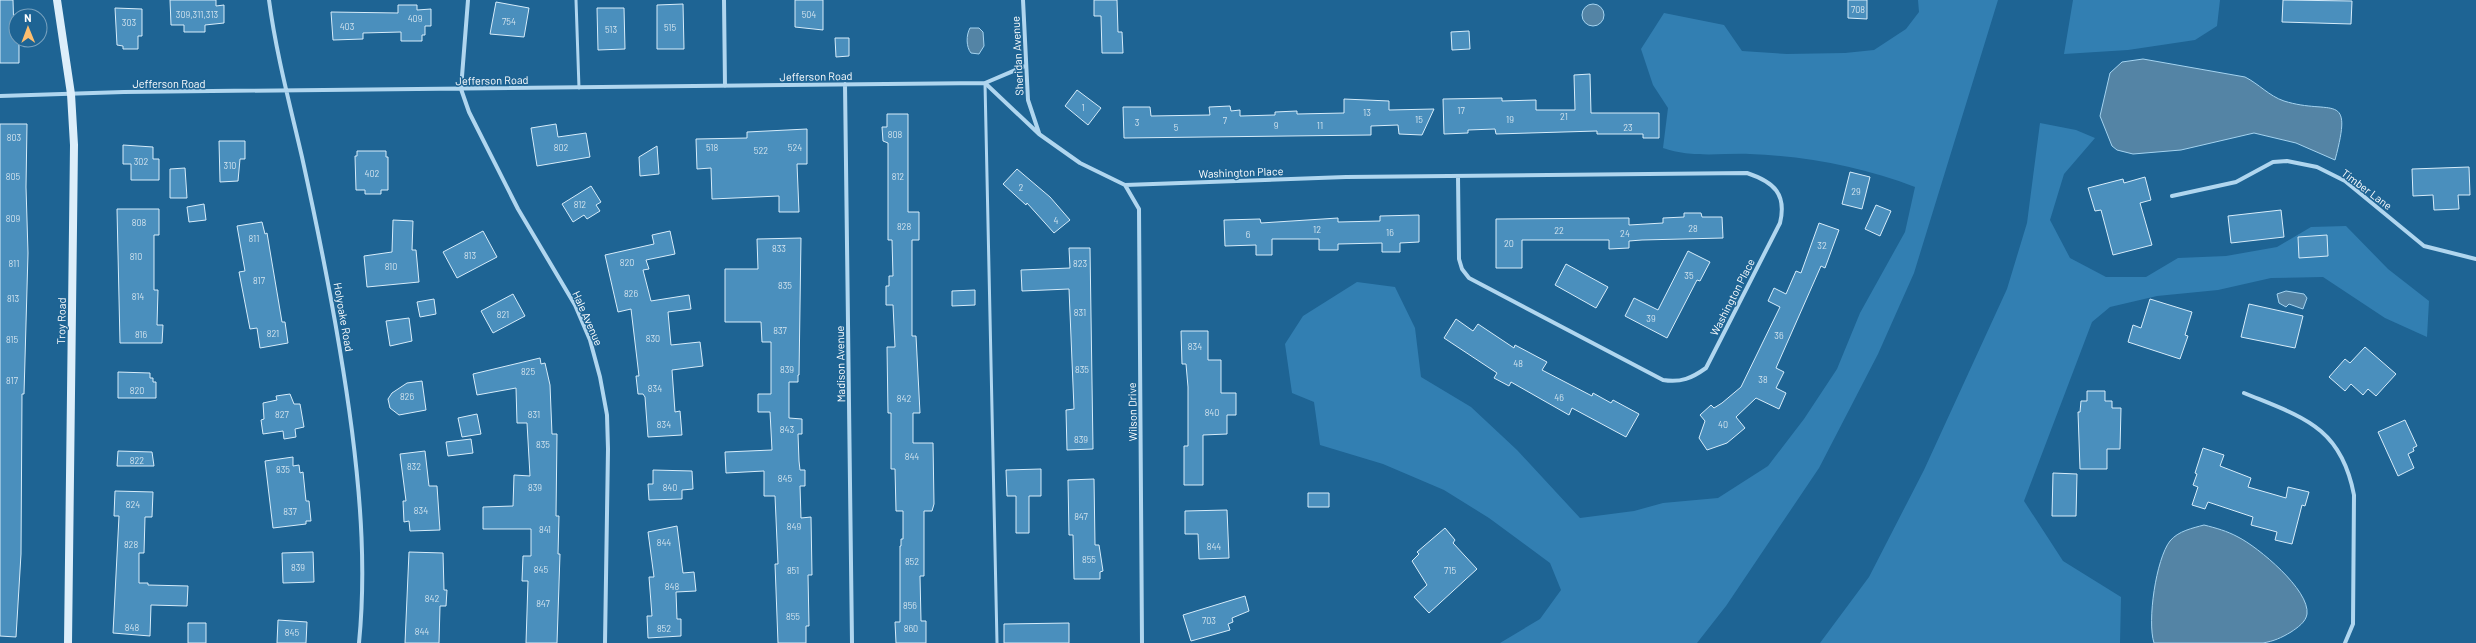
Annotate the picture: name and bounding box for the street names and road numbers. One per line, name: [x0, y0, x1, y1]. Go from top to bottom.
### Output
street label: Sheridan Avenue: [1008, 16, 1026, 96]
street label: Jefferson Road: [779, 69, 853, 83]
street label: Jefferson Road: [455, 73, 529, 87]
street label: Jefferson Road: [132, 77, 206, 90]
street label: Washington Place: [1198, 164, 1284, 180]
street label: Timber Lane: [2339, 166, 2395, 212]
street label: Washington Place: [1707, 256, 1757, 338]
street label: Holyoake Road: [332, 281, 356, 353]
street label: Hale Avenue: [570, 289, 606, 347]
street label: Troy Road: [54, 297, 68, 345]
street label: Madison Avenue: [833, 325, 847, 402]
street label: Wilson Drive: [1125, 382, 1139, 442]

